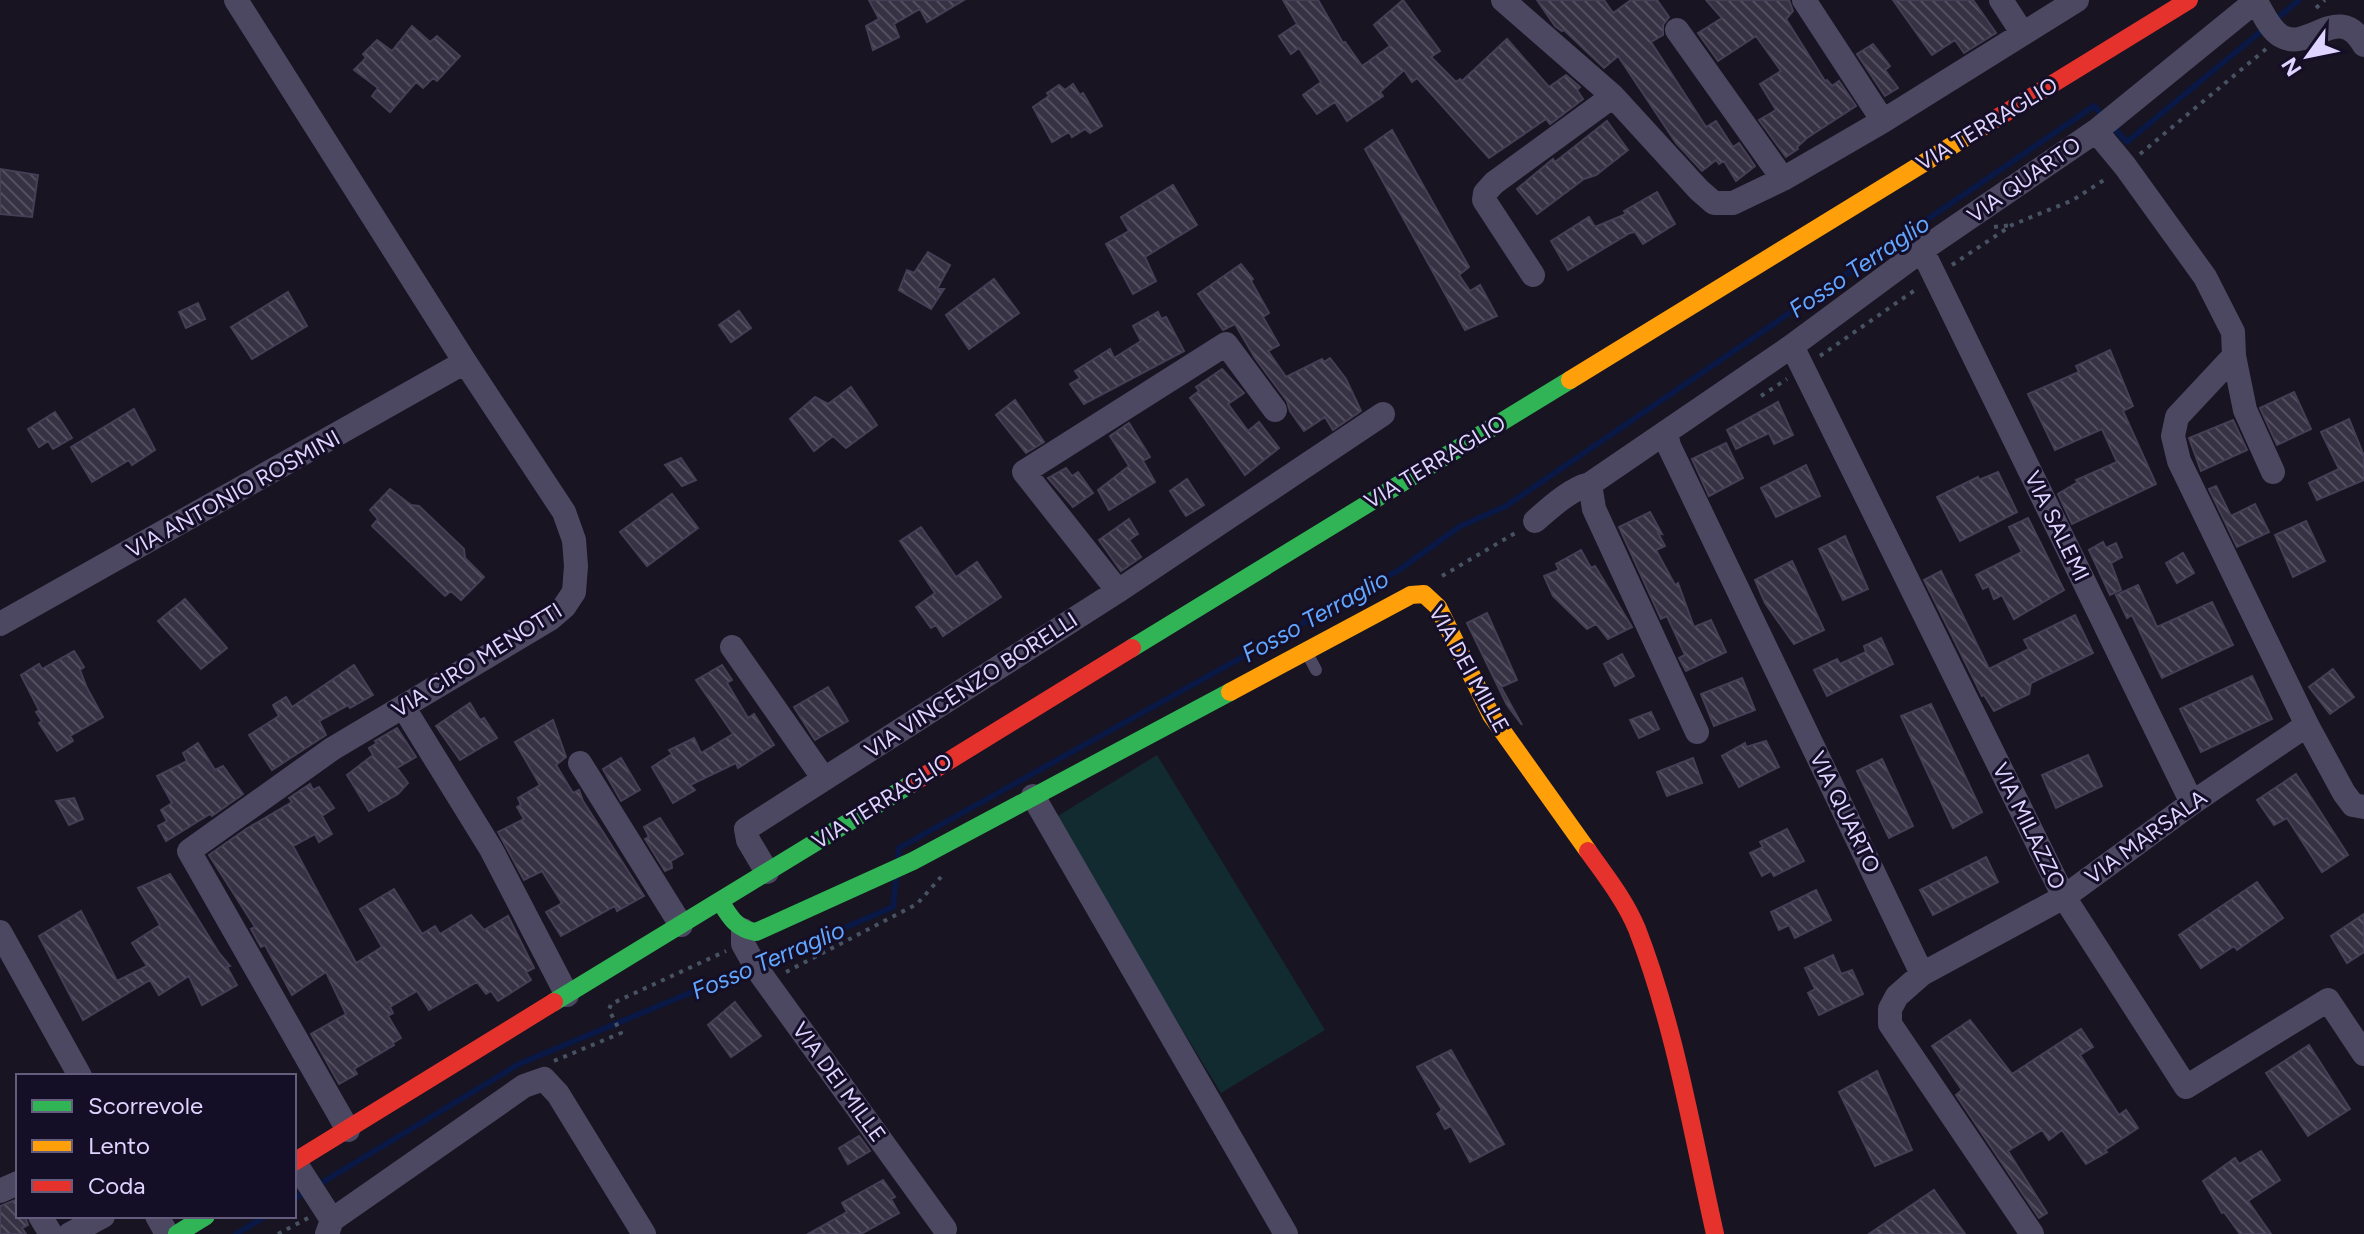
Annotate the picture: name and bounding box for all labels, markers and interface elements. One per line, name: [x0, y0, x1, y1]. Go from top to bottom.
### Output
north arrow: [2268, 16, 2348, 96]
text: N: [2276, 52, 2308, 81]
street label: VIA TERRAGLIO: [1912, 71, 2062, 177]
street label: VIA QUARTO: [1962, 131, 2086, 229]
water label: Fosso Terraglio: [1783, 208, 1935, 324]
street label: VIA TERRAGLIO: [1360, 409, 1510, 515]
street label: VIA ANTONIO ROSMINI: [121, 424, 345, 564]
street label: VIA SALEMI: [2019, 467, 2095, 585]
water label: Fosso Terraglio: [1236, 564, 1394, 668]
street label: VIA CIRO MENOTTI: [387, 597, 567, 723]
street label: VIA DEI MILLE: [1423, 601, 1515, 737]
street label: VIA VINCENZO BORELLI: [859, 606, 1083, 764]
street label: VIA TERRAGLIO: [807, 747, 957, 855]
street label: VIA QUARTO: [1804, 747, 1886, 877]
street label: VIA MILAZZO: [1987, 758, 2071, 894]
street label: VIA MARSALA: [2080, 784, 2212, 890]
water label: Fosso Terraglio: [687, 915, 849, 1005]
street label: VIA DEI MILLE: [786, 1017, 892, 1147]
legend: [16, 1074, 296, 1218]
text: Scorrevole: [88, 1091, 203, 1120]
text: Lento: [88, 1131, 150, 1160]
text: Coda: [88, 1171, 146, 1200]

